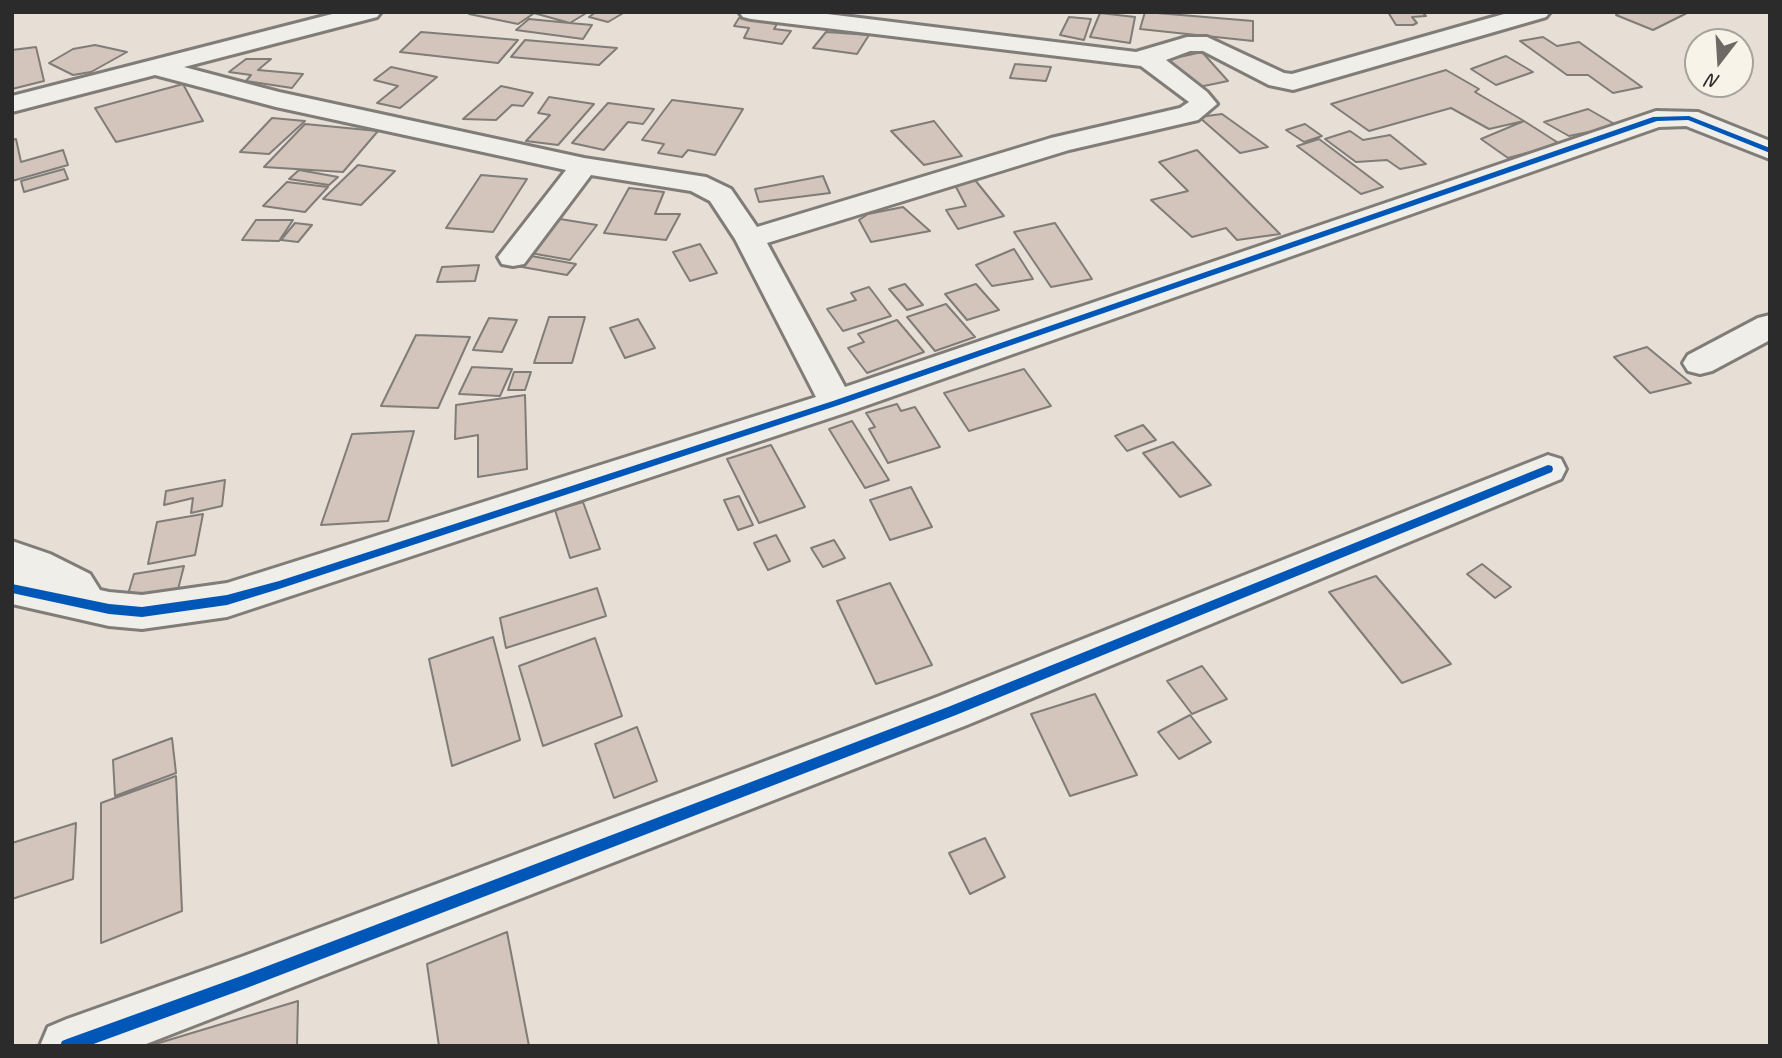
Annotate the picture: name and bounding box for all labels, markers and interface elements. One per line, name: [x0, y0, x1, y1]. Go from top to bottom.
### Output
north arrow: [1684, 28, 1754, 98]
text: N: [1704, 68, 1723, 94]

